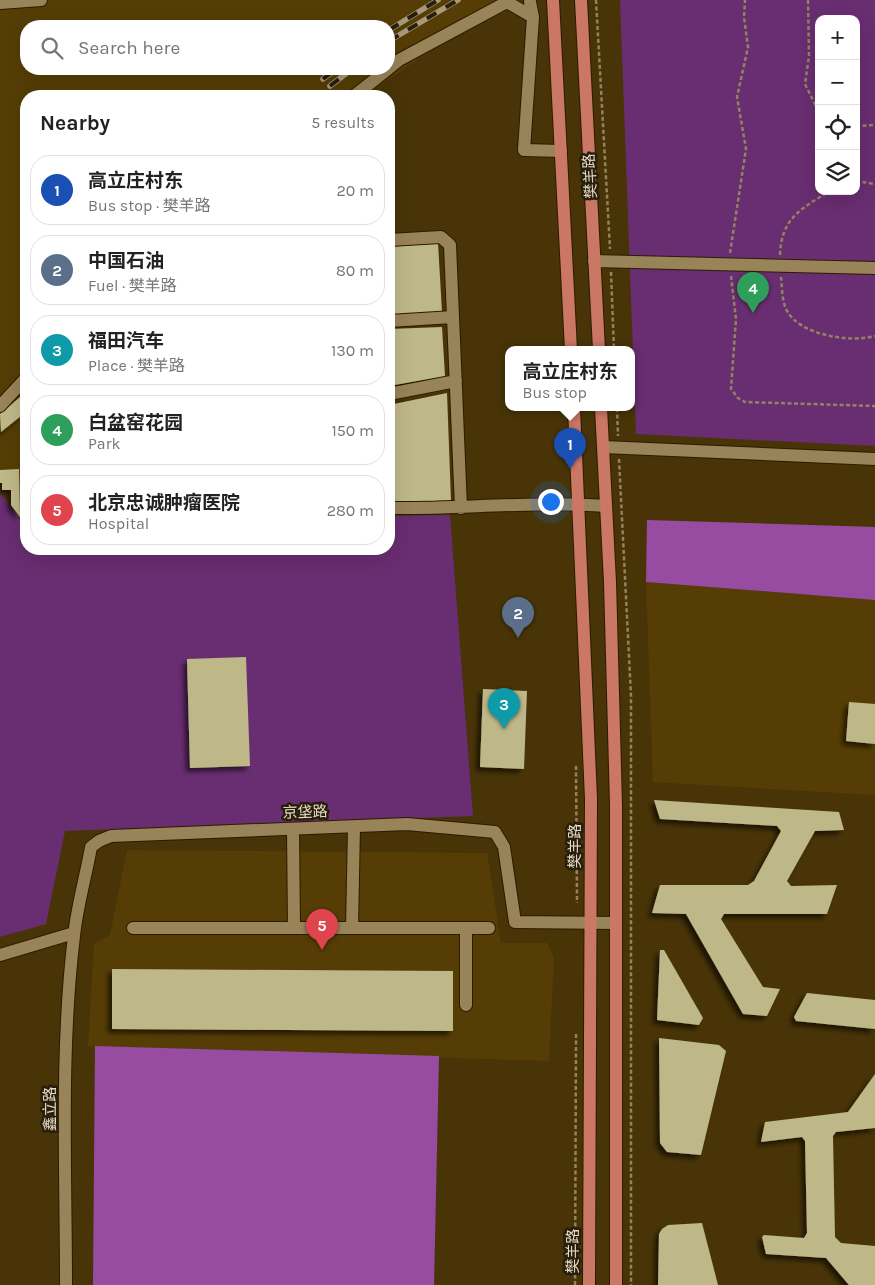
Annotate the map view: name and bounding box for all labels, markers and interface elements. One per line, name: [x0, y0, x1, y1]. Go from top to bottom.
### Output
map controls: [815, 15, 860, 195]
button: +: [815, 15, 860, 60]
search box: [20, 20, 395, 75]
icon: search: [38, 34, 66, 62]
text: Search here: [78, 37, 180, 59]
button: −: [815, 60, 860, 105]
button: locate: [815, 105, 860, 150]
text: Nearby: [40, 111, 110, 135]
text: 5 results: [311, 113, 375, 132]
button: layers: [815, 150, 860, 195]
street label: 樊羊路: [580, 153, 600, 199]
text: 高立庄村东: [88, 170, 183, 192]
text: 1: [54, 181, 60, 200]
text: 20 m: [336, 181, 374, 200]
text: Bus stop · 樊羊路: [88, 196, 211, 215]
text: 中国石油: [88, 250, 164, 272]
text: 2: [52, 261, 62, 280]
text: 80 m: [336, 261, 374, 280]
pin: 4: [737, 272, 769, 313]
text: Fuel · 樊羊路: [88, 276, 177, 295]
text: 福田汽车: [88, 330, 164, 352]
text: 3: [52, 341, 62, 360]
text: 130 m: [331, 341, 374, 360]
popup: [505, 346, 635, 411]
text: Place · 樊羊路: [88, 356, 185, 375]
text: 高立庄村东: [522, 361, 618, 383]
text: Bus stop: [522, 383, 587, 402]
text: 白盆窑花园: [88, 412, 183, 434]
text: 4: [52, 421, 62, 440]
text: 150 m: [331, 421, 374, 440]
pin: 1: [554, 428, 586, 469]
text: Park: [88, 434, 120, 453]
your location: [538, 489, 564, 515]
text: 北京忠诚肿瘤医院: [88, 492, 240, 514]
text: 5: [52, 501, 62, 520]
text: 280 m: [327, 501, 374, 520]
text: Hospital: [88, 514, 149, 533]
pin: 2: [502, 597, 534, 638]
pin: 3: [488, 688, 520, 729]
street label: 京垡路: [282, 802, 328, 822]
street label: 樊羊路: [566, 823, 584, 869]
pin: 5: [306, 909, 338, 950]
street label: 鑫立路: [41, 1086, 59, 1132]
street label: 樊羊路: [564, 1228, 582, 1274]

